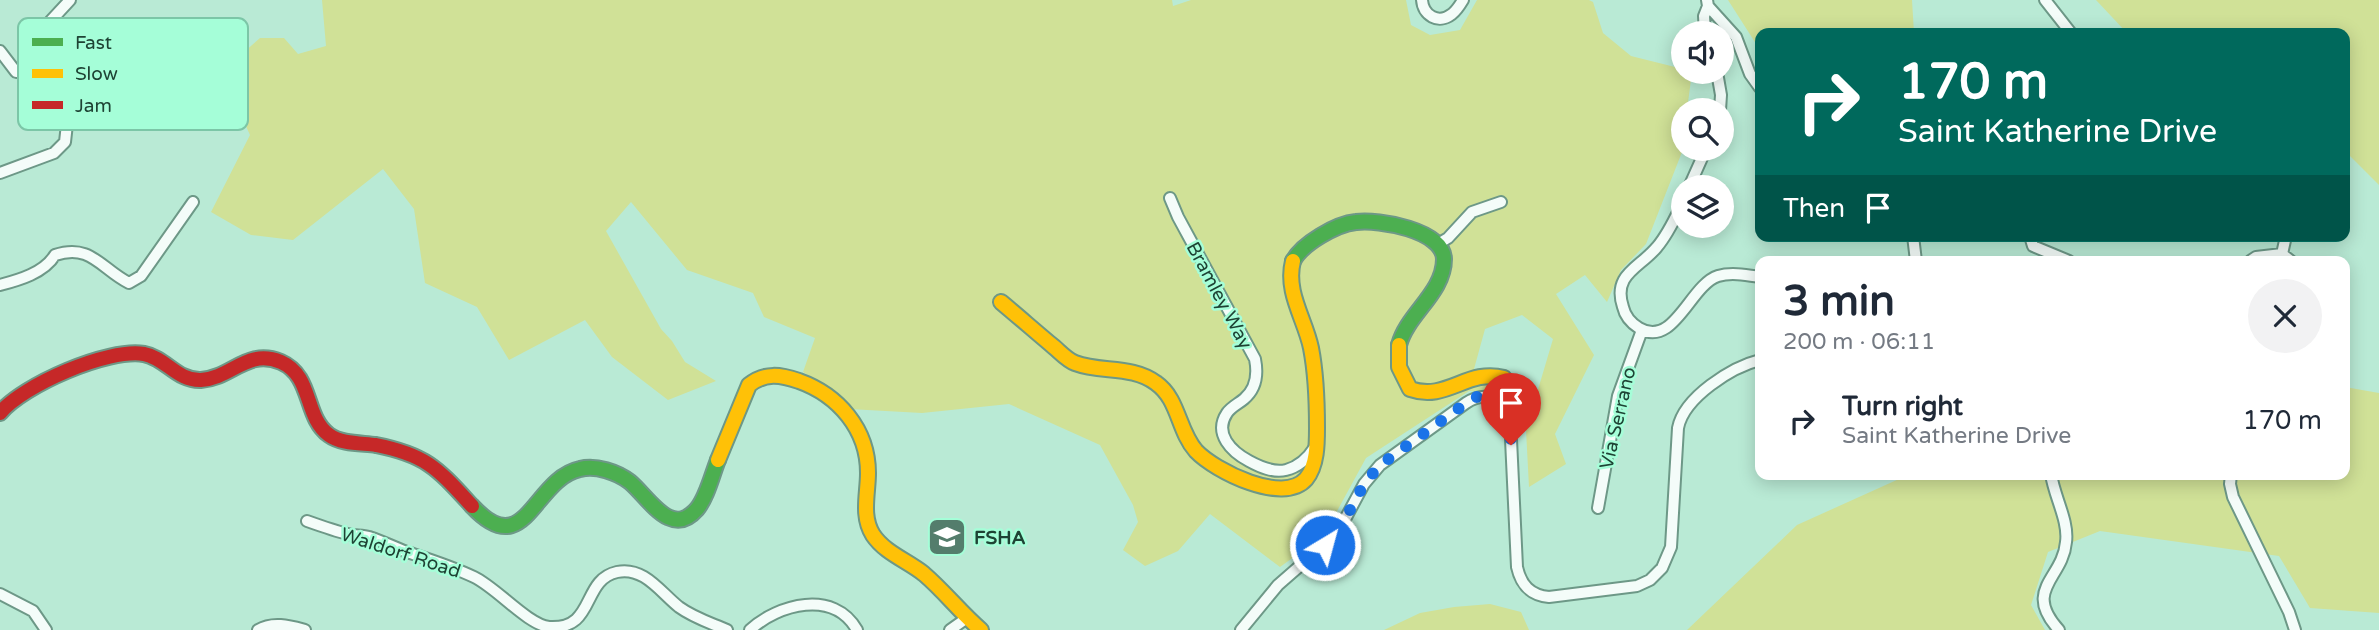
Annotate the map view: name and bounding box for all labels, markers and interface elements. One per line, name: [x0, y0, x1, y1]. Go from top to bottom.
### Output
legend: [18, 18, 248, 130]
map controls: [1671, 21, 1734, 238]
button: sound: [1671, 21, 1734, 84]
text: Fast: [75, 32, 112, 54]
text: 170 m: [1898, 53, 2048, 112]
icon: right: [1783, 56, 1874, 147]
text: Slow: [75, 63, 118, 85]
text: Jam: [75, 95, 112, 117]
button: search: [1671, 98, 1734, 161]
text: Saint Katherine Drive: [1898, 113, 2217, 151]
button: layers: [1671, 175, 1734, 238]
icon: arrive: [1859, 189, 1897, 227]
text: Then: [1783, 193, 1845, 224]
street label: Bramley Way: [1182, 238, 1257, 353]
text: 3 min: [1783, 276, 1895, 327]
button: close: [2248, 279, 2322, 353]
text: 200 m · 06:11: [1783, 328, 1935, 356]
street label: Via Serrano: [1596, 365, 1640, 471]
pin: [1481, 373, 1541, 445]
icon: arrive: [1492, 384, 1530, 422]
text: Turn right: [1842, 391, 1963, 422]
icon: right: [1783, 402, 1821, 440]
text: 170 m: [2242, 405, 2322, 436]
text: Saint Katherine Drive: [1842, 422, 2071, 450]
position arrow: [1288, 508, 1362, 582]
school or university icon: FSHA: [926, 516, 968, 558]
street label: Waldorf Road: [338, 523, 463, 583]
place label: FSHA: [974, 527, 1026, 549]

